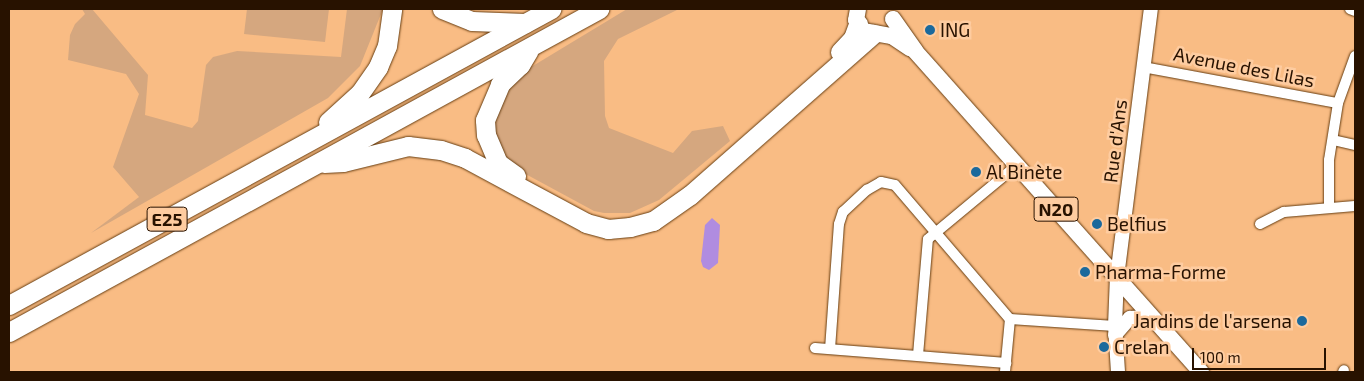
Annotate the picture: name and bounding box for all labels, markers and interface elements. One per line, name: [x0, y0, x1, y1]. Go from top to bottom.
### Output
place label: ING: [940, 19, 970, 41]
marker: ING: [924, 24, 936, 36]
street label: Avenue des Lilas: [1172, 42, 1316, 92]
street label: Rue d'Ans: [1099, 98, 1131, 184]
place label: Al Binète: [986, 161, 1063, 183]
marker: Al Binète: [970, 166, 982, 178]
road number: N20: [1034, 193, 1078, 224]
road number: E25: [146, 203, 188, 234]
place label: Belfius: [1107, 213, 1167, 235]
marker: Belfius: [1091, 218, 1103, 230]
place label: Pharma-Forme: [1095, 261, 1226, 283]
marker: Pharma-Forme: [1079, 266, 1091, 278]
place label: Jardins de l'arsena: [1133, 310, 1292, 332]
marker: Jardins de l'arsena: [1296, 315, 1308, 327]
place label: Crelan: [1114, 336, 1170, 358]
scale bar: [1194, 338, 1328, 370]
marker: Crelan: [1098, 341, 1110, 353]
text: 100 m: [1200, 348, 1241, 366]

